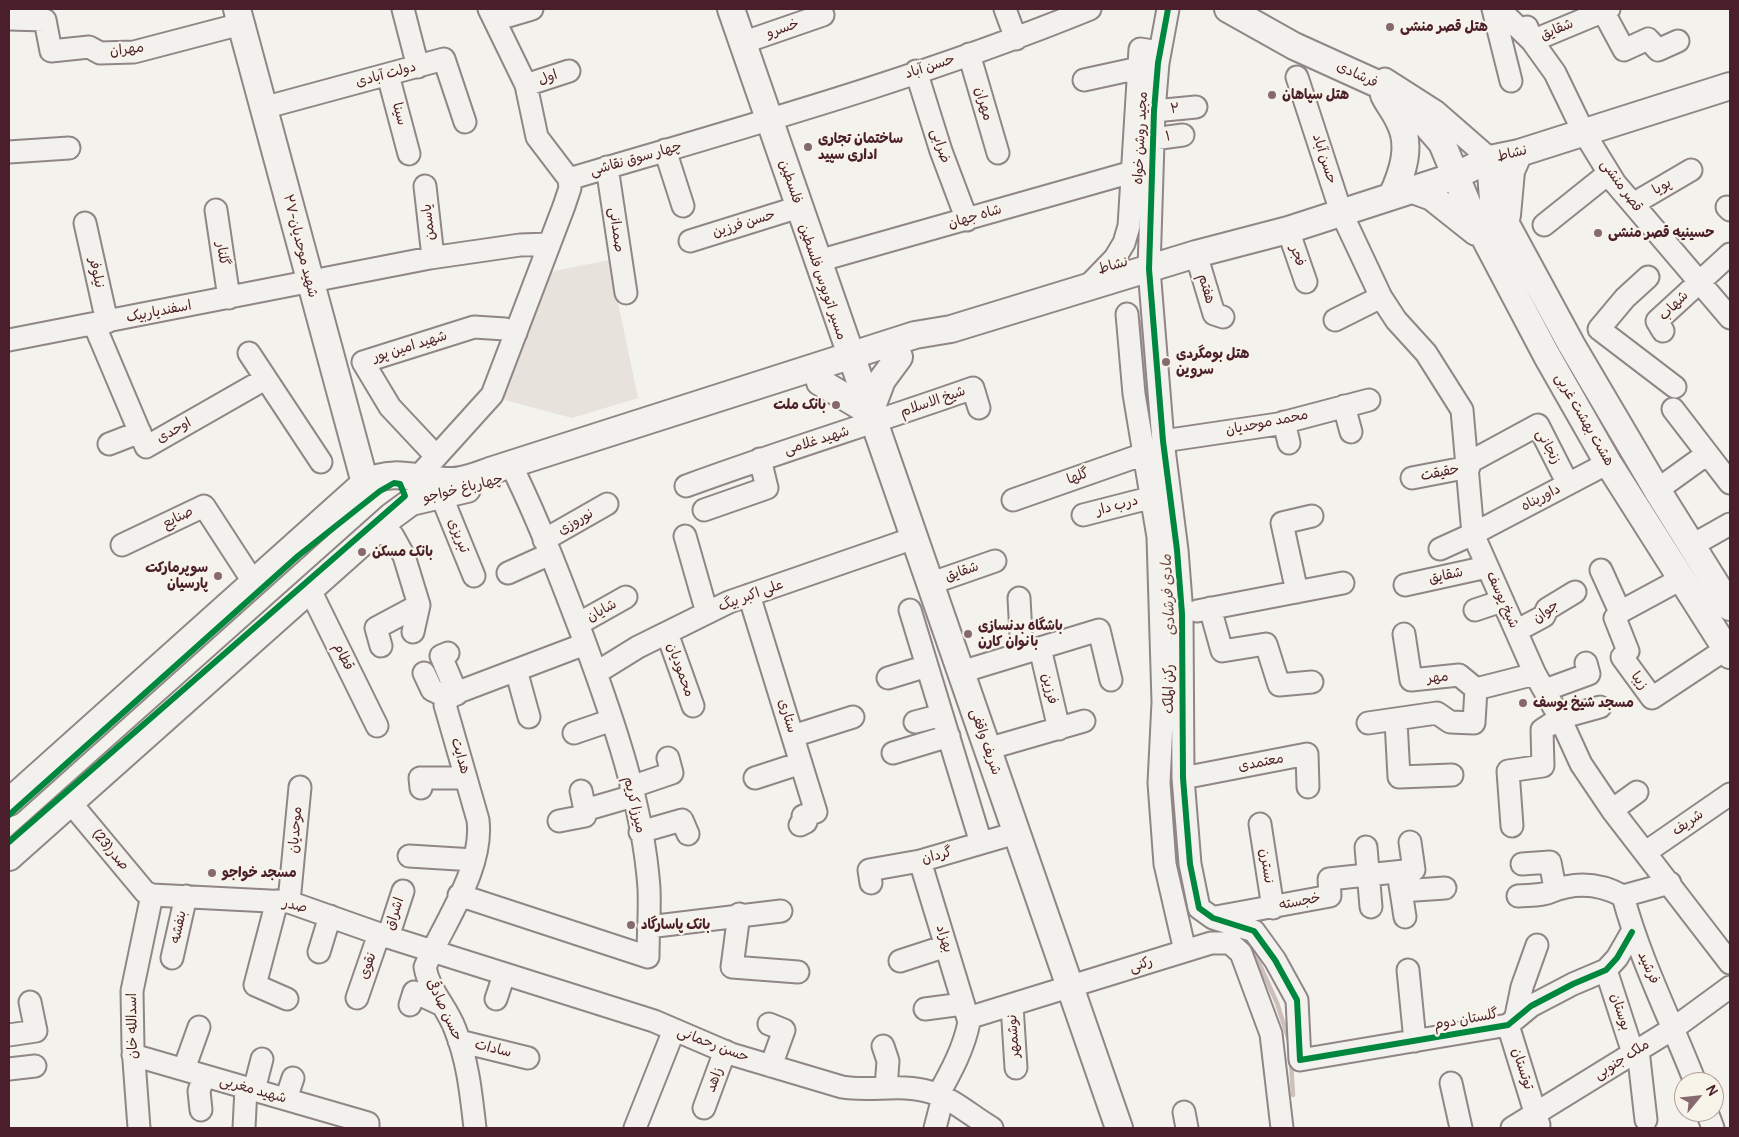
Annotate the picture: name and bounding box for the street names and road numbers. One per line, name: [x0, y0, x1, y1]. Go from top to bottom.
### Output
street label: خسرو: [764, 16, 802, 42]
street label: شقایق: [1538, 16, 1576, 44]
street label: مهران: [109, 40, 145, 60]
street label: حسن آباد: [903, 51, 957, 83]
street label: فرشادی: [1334, 58, 1380, 92]
street label: دولت آبادی: [354, 59, 418, 91]
street label: اول: [536, 67, 560, 89]
street label: مهران: [970, 85, 996, 123]
street label: مجید روشن خواه: [1130, 91, 1152, 185]
street label: ۲: [1170, 100, 1180, 118]
street label: سینا: [388, 101, 410, 127]
street label: ضرابی: [926, 127, 954, 165]
street label: ۱: [1164, 128, 1172, 146]
street label: حسن آباد: [1308, 132, 1340, 186]
street label: چهار سوق نقاشی: [588, 138, 684, 180]
street label: نشاط: [1495, 142, 1529, 166]
street label: قصر منشی: [1596, 157, 1646, 215]
street label: فلسطین: [775, 158, 805, 206]
street label: پویا: [1649, 175, 1675, 199]
street label: ۲۷-شهید موحدیان: [279, 193, 321, 299]
street label: شاه جهان: [946, 201, 1004, 233]
street label: یاسمن: [419, 203, 439, 241]
street label: صمدانی: [605, 206, 627, 254]
street label: حسن فرزین: [711, 207, 777, 241]
street label: مسیر اتوبوس فلسطین: [794, 222, 850, 342]
street label: گلنار: [212, 241, 232, 267]
street label: فجر: [1286, 243, 1308, 269]
street label: نشاط: [1096, 254, 1130, 278]
street label: نیلوفر: [85, 256, 107, 290]
street label: هفتم: [1194, 272, 1218, 306]
street label: شهاب: [1656, 288, 1692, 324]
street label: اسفندیاربیک: [125, 297, 193, 327]
street label: شهید امین پور: [371, 328, 449, 366]
street label: هشت بهشت غربی: [1551, 371, 1617, 469]
street label: شیخ الاسلام: [898, 383, 968, 421]
street label: محمد موحدیان: [1224, 407, 1310, 439]
street label: اوحدی: [154, 415, 194, 447]
street label: شهید غلامی: [782, 423, 852, 459]
street label: زنجانی: [1532, 427, 1564, 467]
street label: حقیقت: [1419, 461, 1461, 485]
street label: گلها: [1065, 465, 1091, 489]
street label: چهارباغ خواجو: [421, 471, 505, 507]
street label: داورپناه: [1518, 481, 1564, 515]
street label: درب دار: [1094, 492, 1140, 520]
street label: صنایع: [160, 503, 196, 533]
street label: نوروزی: [555, 505, 597, 539]
street label: تبریزی: [444, 516, 472, 556]
street label: شقایق: [943, 558, 981, 586]
street label: شقایق: [1427, 564, 1465, 588]
street label: شیخ یوسف: [1482, 569, 1522, 631]
street label: علی اکبر بیگ: [716, 576, 786, 616]
street label: شایان: [584, 596, 620, 626]
street label: جوان: [1530, 597, 1562, 627]
street label: قطام: [329, 641, 357, 673]
street label: محمودیان: [663, 641, 697, 699]
street label: رکن الملک: [1161, 664, 1177, 714]
street label: مهر: [1427, 669, 1449, 687]
street label: زیبا: [1627, 669, 1651, 693]
street label: فرزین: [1037, 672, 1061, 706]
street label: ستاری: [774, 697, 800, 735]
street label: شریف واقفی: [966, 707, 1004, 777]
street label: هدایت: [447, 736, 473, 776]
street label: معتمدی: [1237, 750, 1285, 776]
street label: میرزا کریم: [619, 775, 649, 835]
street label: موحدیان: [286, 806, 306, 854]
street label: شریف: [1669, 806, 1707, 840]
street label: (23)صدر: [88, 826, 132, 874]
street label: گردان: [920, 844, 954, 868]
street label: نسترن: [1255, 848, 1277, 884]
street label: خجسته: [1278, 890, 1322, 914]
street label: صدر: [281, 895, 309, 917]
street label: اشراق: [382, 895, 408, 933]
street label: بنفشه: [167, 909, 191, 945]
street label: بهزاد: [932, 923, 956, 955]
street label: فرشید: [1633, 949, 1663, 987]
street label: نقوی: [356, 950, 380, 982]
street label: رکنی: [1127, 953, 1155, 977]
street label: حسن صادقی: [422, 976, 466, 1044]
street label: بوستان: [1606, 991, 1634, 1033]
street label: اسدالله خان: [124, 993, 142, 1059]
street label: گلستان دوم: [1433, 1006, 1499, 1034]
street label: نوشمهر: [1004, 1014, 1024, 1058]
street label: حسن رحمانی: [675, 1024, 751, 1066]
street label: سادات: [473, 1036, 513, 1062]
street label: ملک جنوبی: [1591, 1036, 1653, 1084]
street label: توتستان: [1507, 1046, 1537, 1092]
street label: زاهد: [703, 1065, 727, 1095]
street label: شهید مغربی: [218, 1072, 288, 1108]

